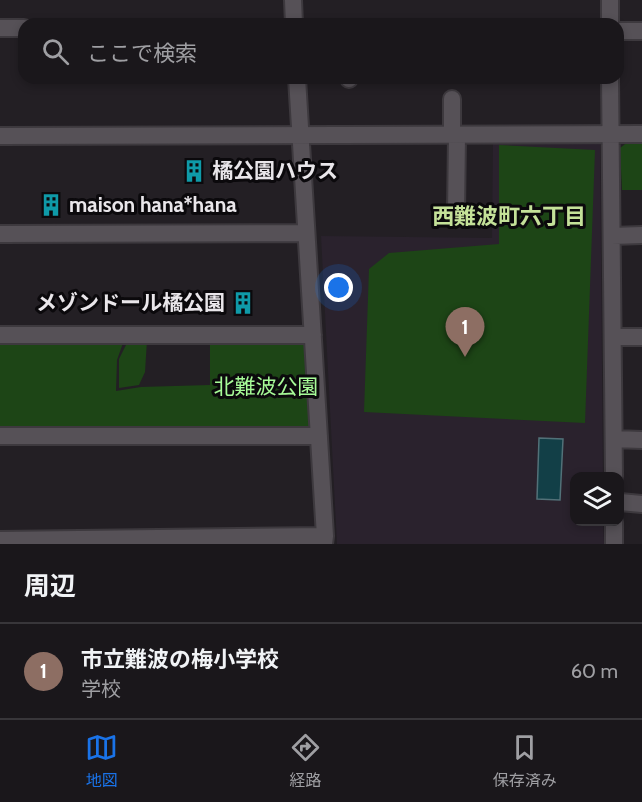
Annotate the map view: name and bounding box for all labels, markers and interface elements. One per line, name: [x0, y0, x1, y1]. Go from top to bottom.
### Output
search box: [18, 18, 624, 84]
icon: search: [39, 35, 72, 68]
text: ここで検索: [87, 40, 197, 67]
building icon: 橘公園ハウス: [181, 158, 207, 184]
place label: 橘公園ハウス: [212, 158, 338, 183]
building icon: maison hana*hana: [38, 192, 64, 218]
place label: maison hana*hana: [69, 192, 237, 217]
district label: 西難波町六丁目: [432, 203, 586, 230]
your location: [324, 273, 353, 302]
place label: メゾンドール橘公園: [36, 290, 225, 315]
building icon: メゾンドール橘公園: [230, 290, 256, 316]
pin: 1: [446, 308, 484, 357]
park label: 北難波公園: [214, 374, 319, 399]
map controls: [570, 472, 624, 526]
button: layers: [570, 472, 624, 526]
text: 周辺: [24, 570, 76, 602]
text: 市立難波の梅小学校: [81, 646, 279, 673]
text: 1: [40, 659, 47, 683]
text: 60 m: [571, 659, 618, 683]
text: 学校: [81, 677, 121, 701]
tab: 地図: [85, 731, 118, 791]
tab: 経路: [289, 731, 322, 791]
tab: 保存済み: [493, 731, 557, 791]

